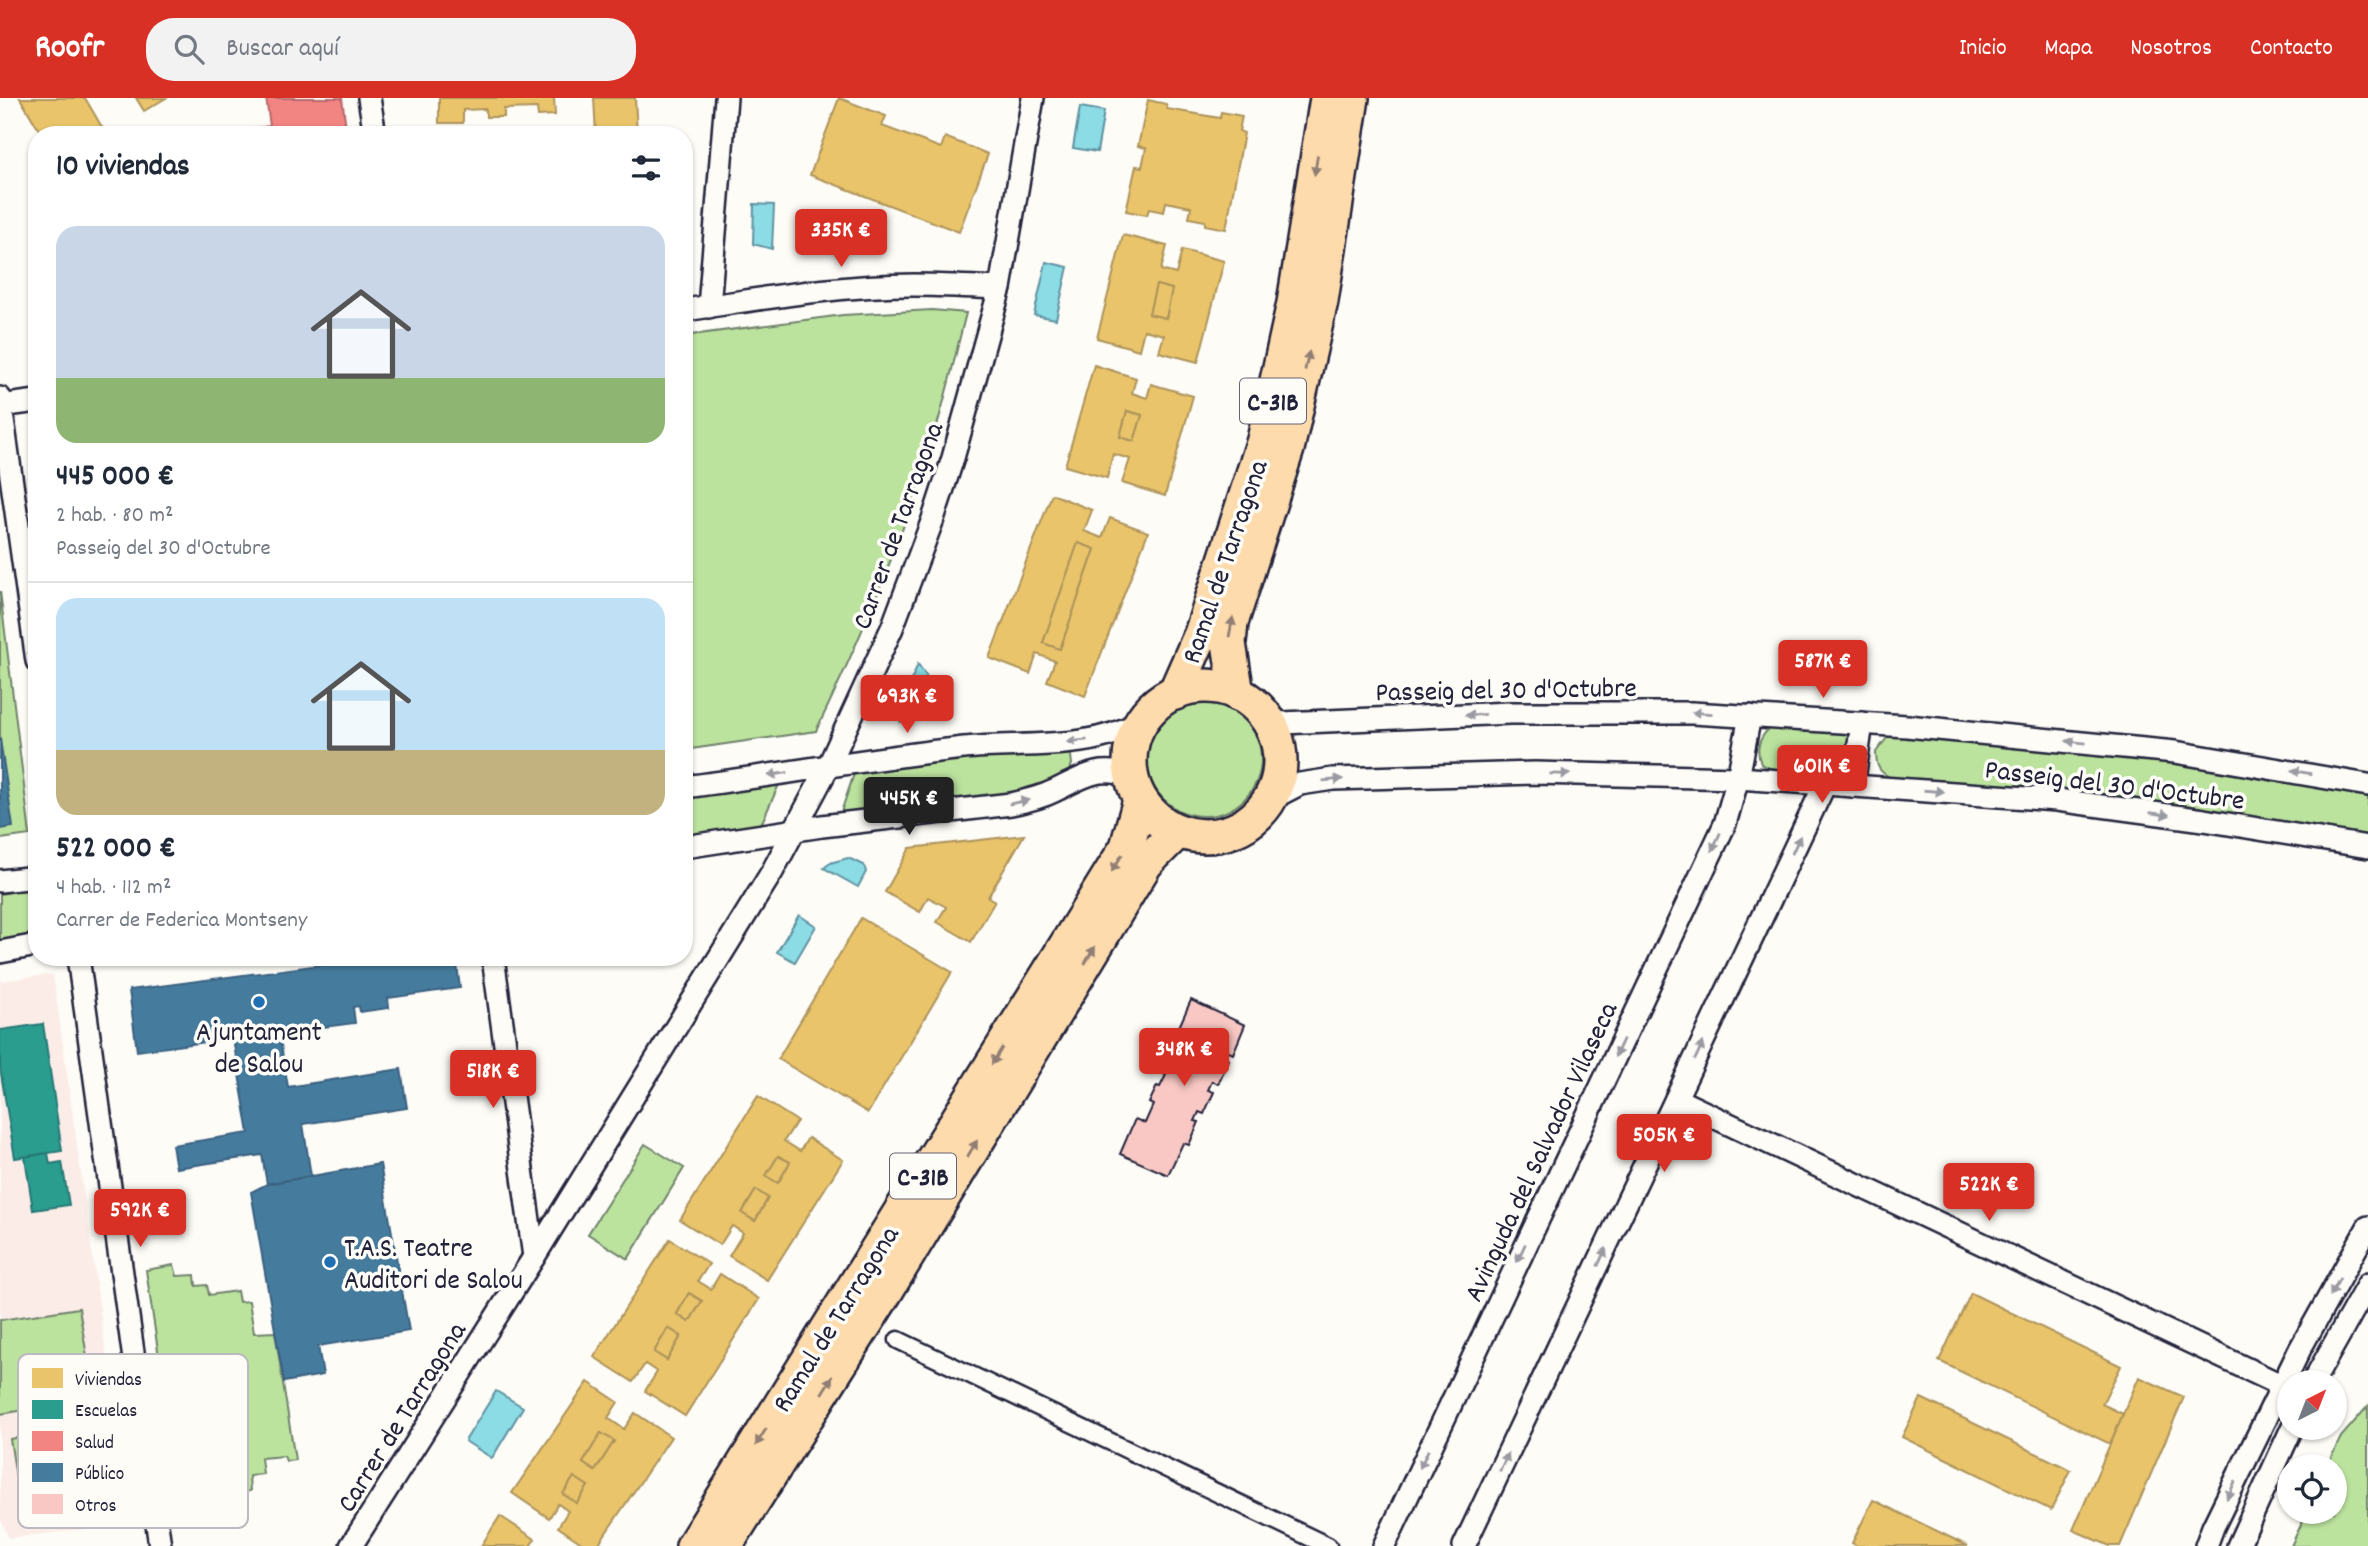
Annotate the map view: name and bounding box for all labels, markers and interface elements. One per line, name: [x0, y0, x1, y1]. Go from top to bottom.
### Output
search box: [146, 18, 636, 81]
text: Roofr: [35, 26, 104, 73]
icon: search: [170, 30, 208, 68]
text: Buscar aquí: [226, 31, 339, 68]
text: Inicio: [1959, 32, 2007, 66]
text: Mapa: [2045, 32, 2092, 66]
text: Nosotros: [2130, 32, 2212, 66]
text: Contacto: [2250, 32, 2333, 66]
text: 10 viviendas: [56, 147, 190, 190]
icon: filters: [627, 149, 665, 187]
one-way arrow: [1310, 155, 1321, 177]
pin: 335K €: [784, 209, 898, 269]
text: 335K €: [811, 215, 871, 248]
icon: home: [298, 271, 424, 397]
one-way arrow: [1302, 350, 1313, 372]
road number: C-31B: [1240, 378, 1306, 424]
street label: Carrer de Tarragona: [845, 417, 957, 636]
street label: Ramal de Tarragona: [1174, 455, 1282, 670]
text: 445 000 €: [56, 457, 174, 500]
text: 2 hab. · 80 m²: [56, 500, 173, 533]
text: Passeig del 30 d'Octubre: [56, 533, 271, 566]
one-way arrow: [1226, 616, 1237, 638]
pin: 587K €: [1766, 640, 1880, 700]
icon: home: [298, 643, 424, 769]
text: 587K €: [1794, 646, 1852, 679]
street label: Passeig del 30 d'Octubre: [1375, 671, 1637, 715]
pin: 693K €: [850, 676, 964, 735]
text: 693K €: [877, 681, 937, 714]
one-way arrow: [1691, 708, 1713, 719]
one-way arrow: [1464, 710, 1486, 721]
one-way arrow: [1066, 736, 1088, 747]
one-way arrow: [2064, 736, 2086, 747]
pin: 601K €: [1765, 746, 1879, 805]
text: 601K €: [1793, 751, 1851, 784]
street label: Passeig del 30 d'Octubre: [1982, 752, 2247, 824]
one-way arrow: [2290, 766, 2312, 777]
one-way arrow: [1549, 768, 1571, 780]
one-way arrow: [767, 769, 789, 780]
one-way arrow: [1322, 774, 1344, 785]
pin: 445K €: [852, 778, 966, 837]
text: 445K €: [880, 783, 938, 816]
one-way arrow: [1923, 786, 1945, 797]
one-way arrow: [1008, 796, 1030, 807]
one-way arrow: [2150, 808, 2172, 819]
text: 522 000 €: [56, 829, 176, 872]
one-way arrow: [1711, 832, 1722, 852]
one-way arrow: [1790, 835, 1802, 855]
one-way arrow: [1110, 853, 1123, 873]
text: 4 hab. · 112 m²: [56, 872, 171, 905]
text: Carrer de Federica Montseny: [56, 905, 307, 938]
one-way arrow: [1084, 945, 1096, 964]
marker: Ajuntament de Salou: [251, 994, 267, 1010]
street label: Avinguda del Salvador Vilaseca: [1456, 996, 1631, 1310]
place label: Ajuntament de Salou: [196, 1015, 322, 1087]
pin: 348K €: [1127, 1028, 1241, 1088]
text: 348K €: [1155, 1034, 1213, 1067]
one-way arrow: [1613, 1038, 1625, 1058]
one-way arrow: [1693, 1041, 1704, 1061]
one-way arrow: [990, 1047, 1003, 1066]
pin: 518K €: [436, 1051, 550, 1110]
text: 518K €: [466, 1056, 520, 1089]
pin: 505K €: [1607, 1114, 1721, 1174]
text: 505K €: [1633, 1120, 1695, 1153]
one-way arrow: [966, 1140, 978, 1159]
road number: C-31B: [890, 1154, 956, 1198]
pin: 522K €: [1932, 1164, 2046, 1223]
text: 522K €: [1959, 1169, 2019, 1202]
pin: 592K €: [83, 1190, 197, 1249]
text: 592K €: [110, 1195, 170, 1228]
street label: Ramal de Tarragona: [765, 1219, 912, 1422]
place label: T.A.S. Teatre Auditori de Salou: [344, 1231, 523, 1303]
one-way arrow: [1516, 1243, 1527, 1263]
one-way arrow: [1596, 1247, 1607, 1267]
marker: T.A.S. Teatre Auditori de Salou: [322, 1254, 338, 1270]
one-way arrow: [2329, 1277, 2341, 1297]
street label: Carrer de Tarragona: [330, 1315, 479, 1522]
legend: [18, 1354, 248, 1528]
text: Viviendas: [75, 1368, 142, 1395]
north arrow: [2277, 1370, 2347, 1440]
map controls: [2277, 1370, 2347, 1524]
one-way arrow: [821, 1375, 834, 1394]
text: Escuelas: [75, 1399, 137, 1426]
one-way arrow: [754, 1427, 767, 1447]
text: Salud: [75, 1431, 114, 1458]
one-way arrow: [1418, 1449, 1429, 1469]
one-way arrow: [1498, 1452, 1510, 1472]
button: locate: [2277, 1454, 2347, 1524]
text: Público: [75, 1462, 124, 1489]
one-way arrow: [2226, 1480, 2237, 1500]
text: Otros: [75, 1494, 116, 1521]

